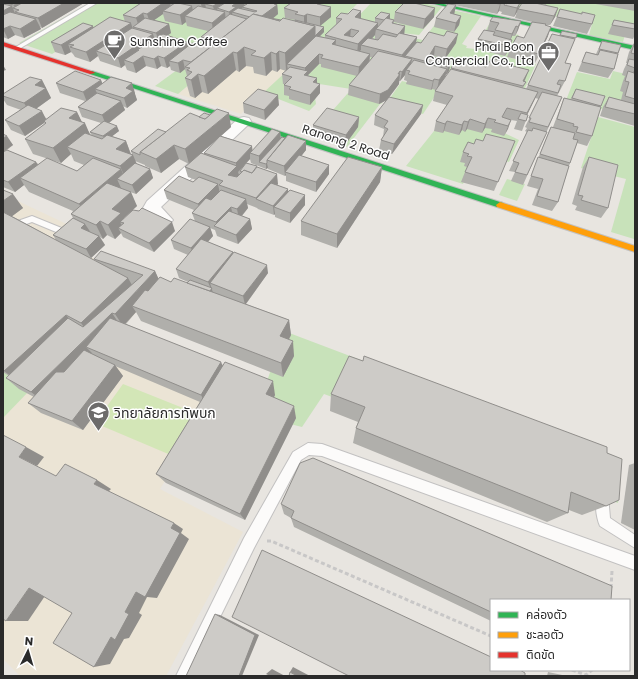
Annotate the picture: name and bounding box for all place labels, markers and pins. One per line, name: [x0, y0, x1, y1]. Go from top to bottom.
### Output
cafe icon: Sunshine Coffee: [101, 28, 127, 61]
place label: Sunshine Coffee: [130, 33, 227, 50]
place label: Phai Boon Comercial Co., Ltd: [426, 38, 534, 69]
office icon: Phai Boon Comercial Co., Ltd: [536, 40, 562, 73]
school or university icon: วิทยาลัยการทัพบก: [86, 400, 112, 433]
place label: วิทยาลัยการทัพบก: [113, 403, 216, 423]

